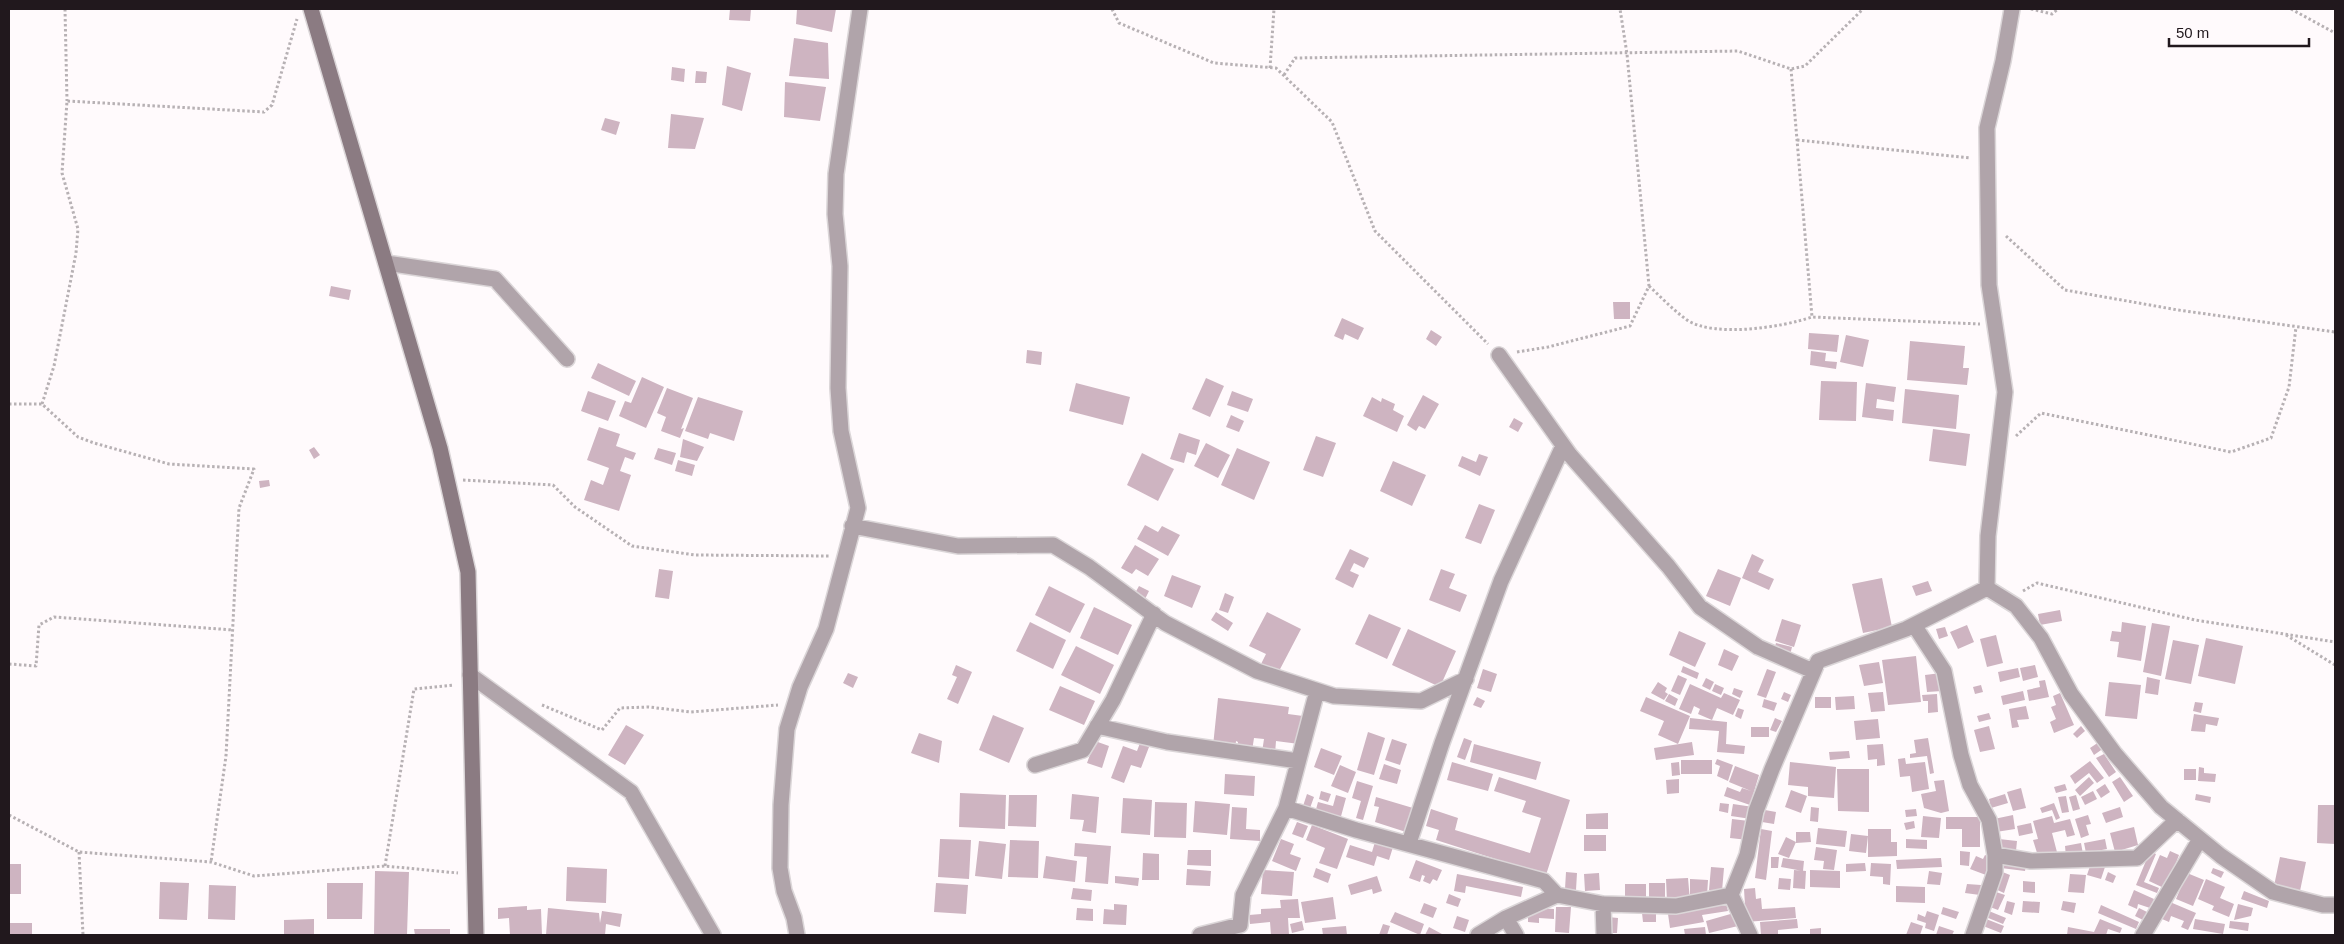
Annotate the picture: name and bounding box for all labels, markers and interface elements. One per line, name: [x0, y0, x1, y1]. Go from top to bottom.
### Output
scale bar: [2169, 15, 2309, 47]
text: 50 m: [2176, 24, 2209, 41]

